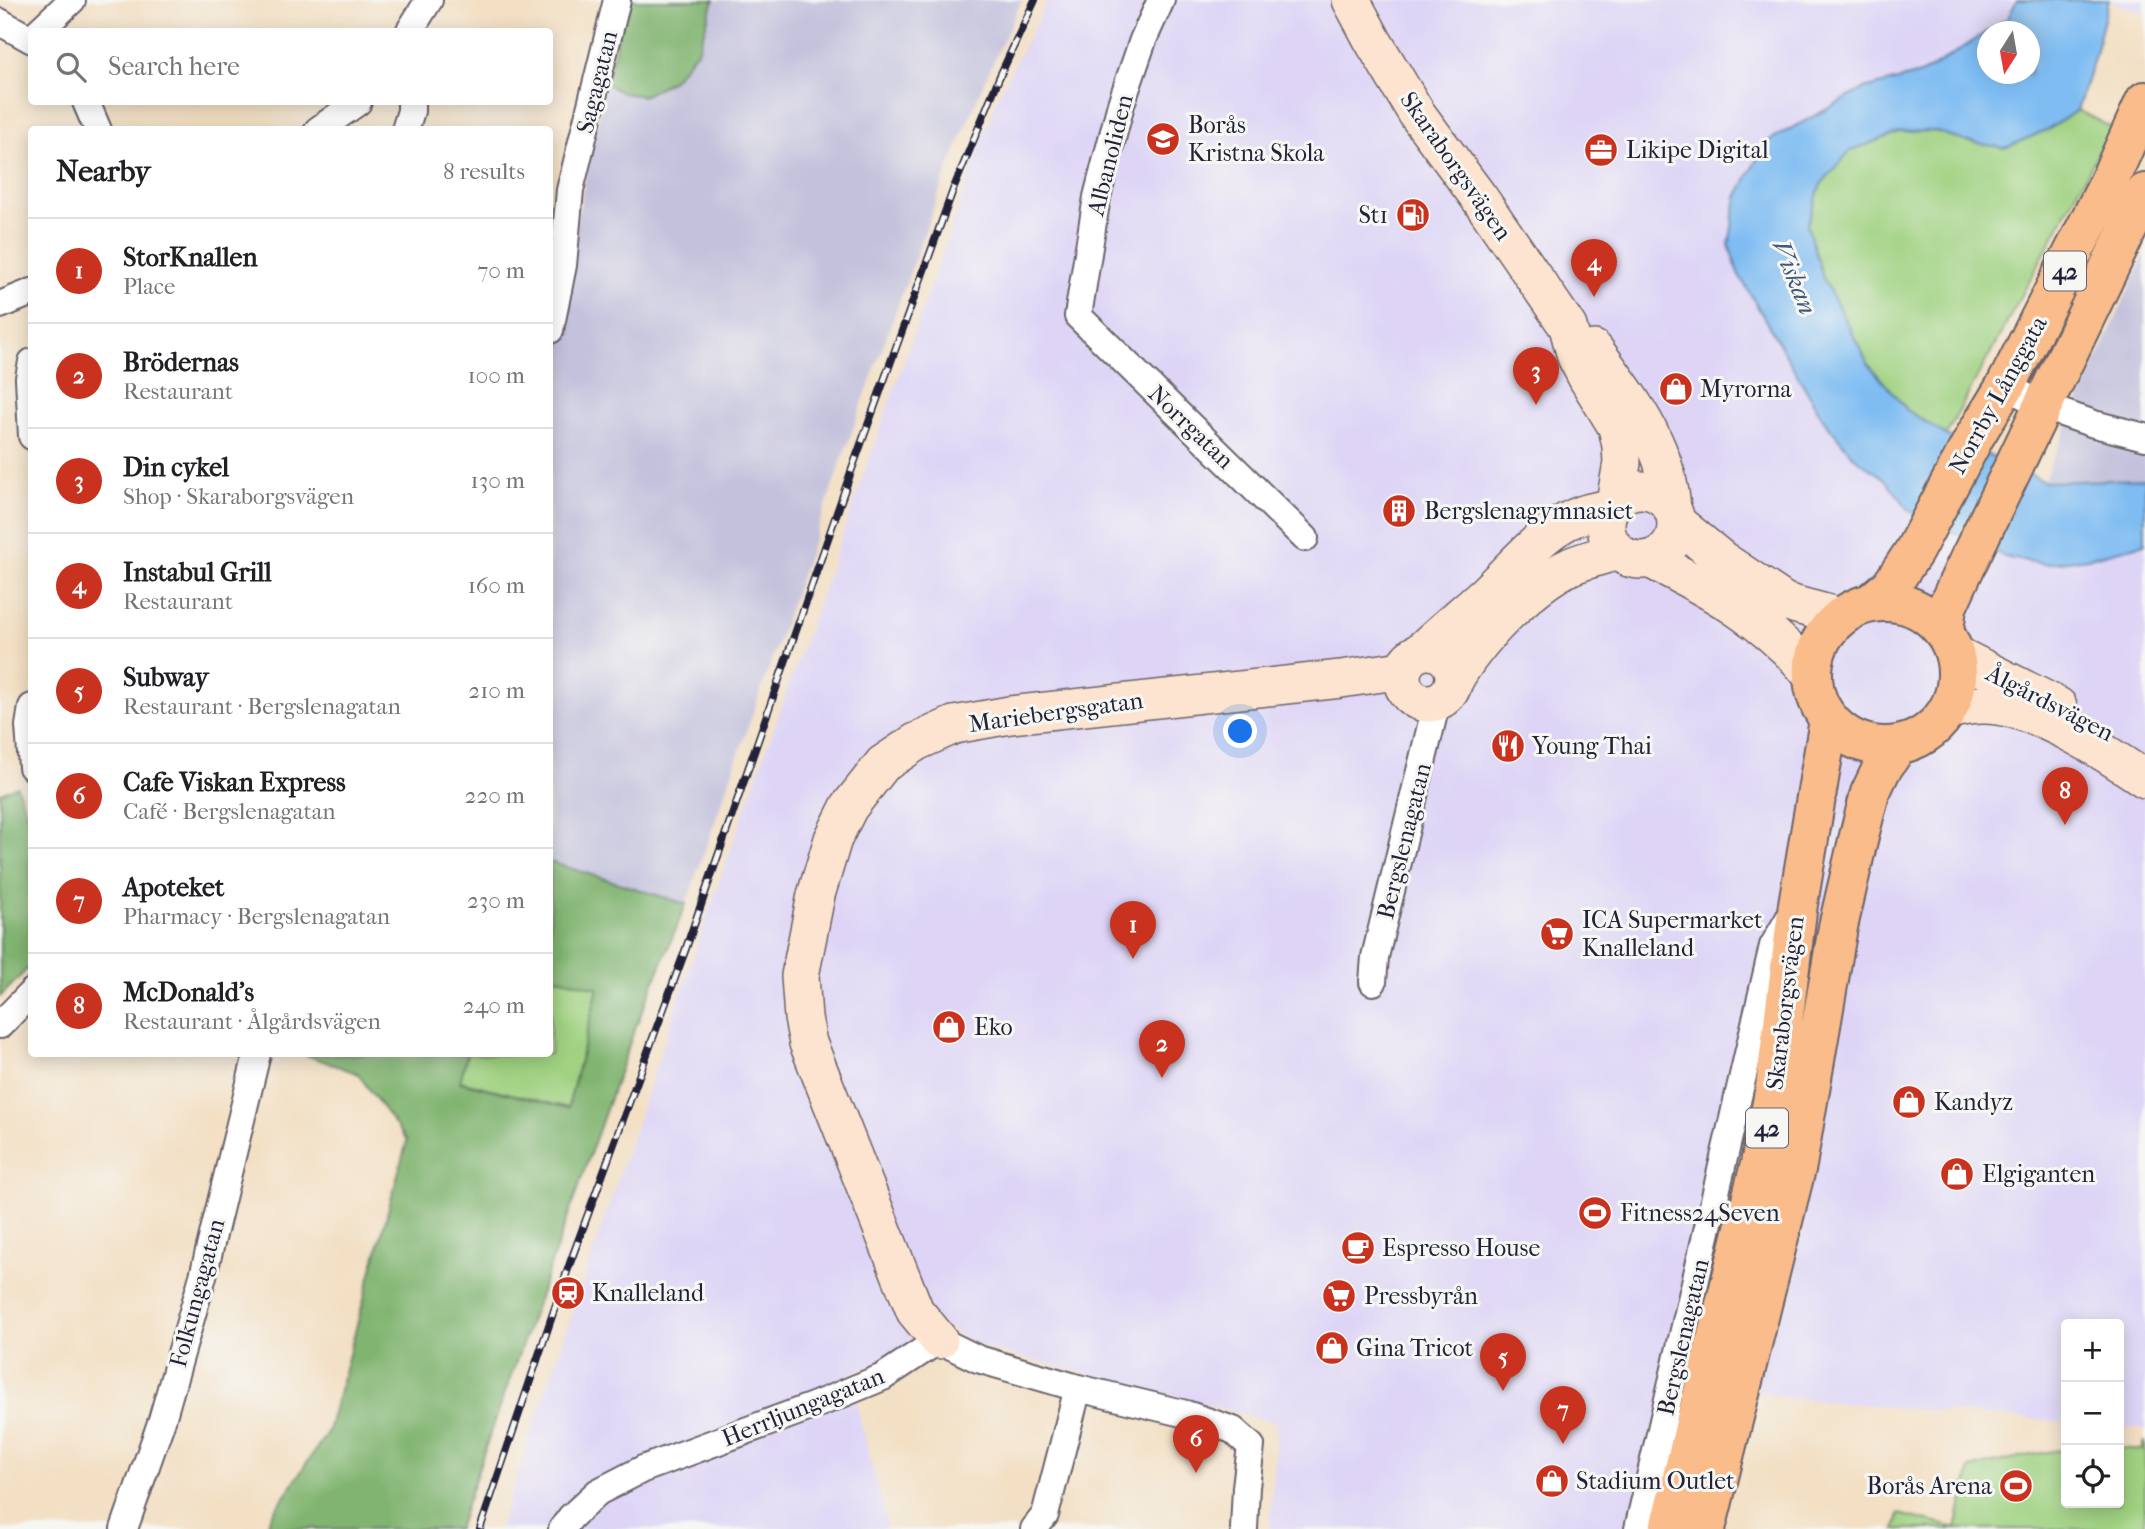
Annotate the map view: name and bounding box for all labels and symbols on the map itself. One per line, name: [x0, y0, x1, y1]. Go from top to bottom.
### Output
north arrow: [1977, 21, 2040, 84]
street label: Sagagatan: [571, 28, 623, 136]
street label: Skaraborgsvägen: [1394, 86, 1518, 246]
street label: Albanoliden: [1081, 91, 1139, 219]
place label: Borås Kristna Skola: [1188, 111, 1325, 167]
school or university icon: Borås Kristna Skola: [1144, 120, 1182, 158]
office icon: Likipe Digital: [1582, 131, 1620, 169]
place label: Likipe Digital: [1626, 136, 1769, 164]
fuel station icon: St1: [1394, 196, 1432, 234]
place label: St1: [1358, 201, 1388, 229]
water label: Viskan: [1766, 235, 1823, 319]
pin: 4: [1571, 239, 1617, 297]
road number: 42: [2044, 252, 2086, 290]
street label: Norrby Långgata: [1943, 310, 2053, 479]
pin: 3: [1513, 347, 1559, 405]
shop icon: Myrorna: [1657, 370, 1695, 408]
place label: Myrorna: [1700, 375, 1792, 403]
street label: Norrgatan: [1143, 380, 1239, 474]
building icon: Bergslenagymnasiet: [1380, 492, 1418, 530]
place label: Bergslenagymnasiet: [1424, 497, 1634, 525]
street label: Ålgårdsvägen: [1981, 658, 2119, 747]
street label: Mariebergsgatan: [967, 686, 1145, 738]
your location: [1223, 714, 1257, 748]
restaurant icon: Young Thai: [1489, 727, 1527, 765]
place label: Young Thai: [1531, 732, 1652, 760]
street label: Bergslenagatan: [1371, 760, 1437, 922]
pin: 8: [2042, 767, 2088, 825]
pin: 1: [1110, 901, 1156, 959]
place label: ICA Supermarket Knalleland: [1582, 906, 1763, 962]
street label: Skaraborgsvägen: [1760, 914, 1810, 1092]
supermarket icon: ICA Supermarket Knalleland: [1538, 915, 1576, 953]
shop icon: Eko: [930, 1008, 968, 1046]
place label: Eko: [974, 1013, 1013, 1041]
pin: 2: [1139, 1020, 1185, 1078]
shop icon: Kandyz: [1890, 1083, 1928, 1121]
place label: Kandyz: [1934, 1088, 2013, 1116]
road number: 42: [1746, 1108, 1788, 1148]
shop icon: Elgiganten: [1938, 1155, 1976, 1193]
place label: Elgiganten: [1982, 1160, 2095, 1188]
sports icon: Fitness24Seven: [1576, 1194, 1614, 1232]
place label: Fitness24Seven: [1620, 1199, 1780, 1227]
street label: Folkungagatan: [164, 1216, 230, 1370]
cafe icon: Espresso House: [1339, 1229, 1377, 1267]
place label: Espresso House: [1382, 1234, 1540, 1262]
street label: Bergslenagatan: [1651, 1256, 1715, 1418]
station icon: Knalleland: [549, 1274, 587, 1312]
supermarket icon: Pressbyrån: [1320, 1277, 1358, 1315]
place label: Knalleland: [592, 1279, 705, 1307]
place label: Pressbyrån: [1364, 1282, 1478, 1310]
shop icon: Gina Tricot: [1313, 1329, 1351, 1367]
pin: 5: [1480, 1333, 1526, 1391]
place label: Gina Tricot: [1356, 1334, 1474, 1362]
street label: Herrljungagatan: [718, 1362, 888, 1452]
pin: 7: [1540, 1386, 1586, 1444]
pin: 6: [1173, 1415, 1219, 1473]
shop icon: Stadium Outlet: [1533, 1462, 1571, 1500]
place label: Stadium Outlet: [1576, 1467, 1735, 1495]
sports icon: Borås Arena: [1997, 1467, 2035, 1505]
place label: Borås Arena: [1867, 1472, 1993, 1500]

